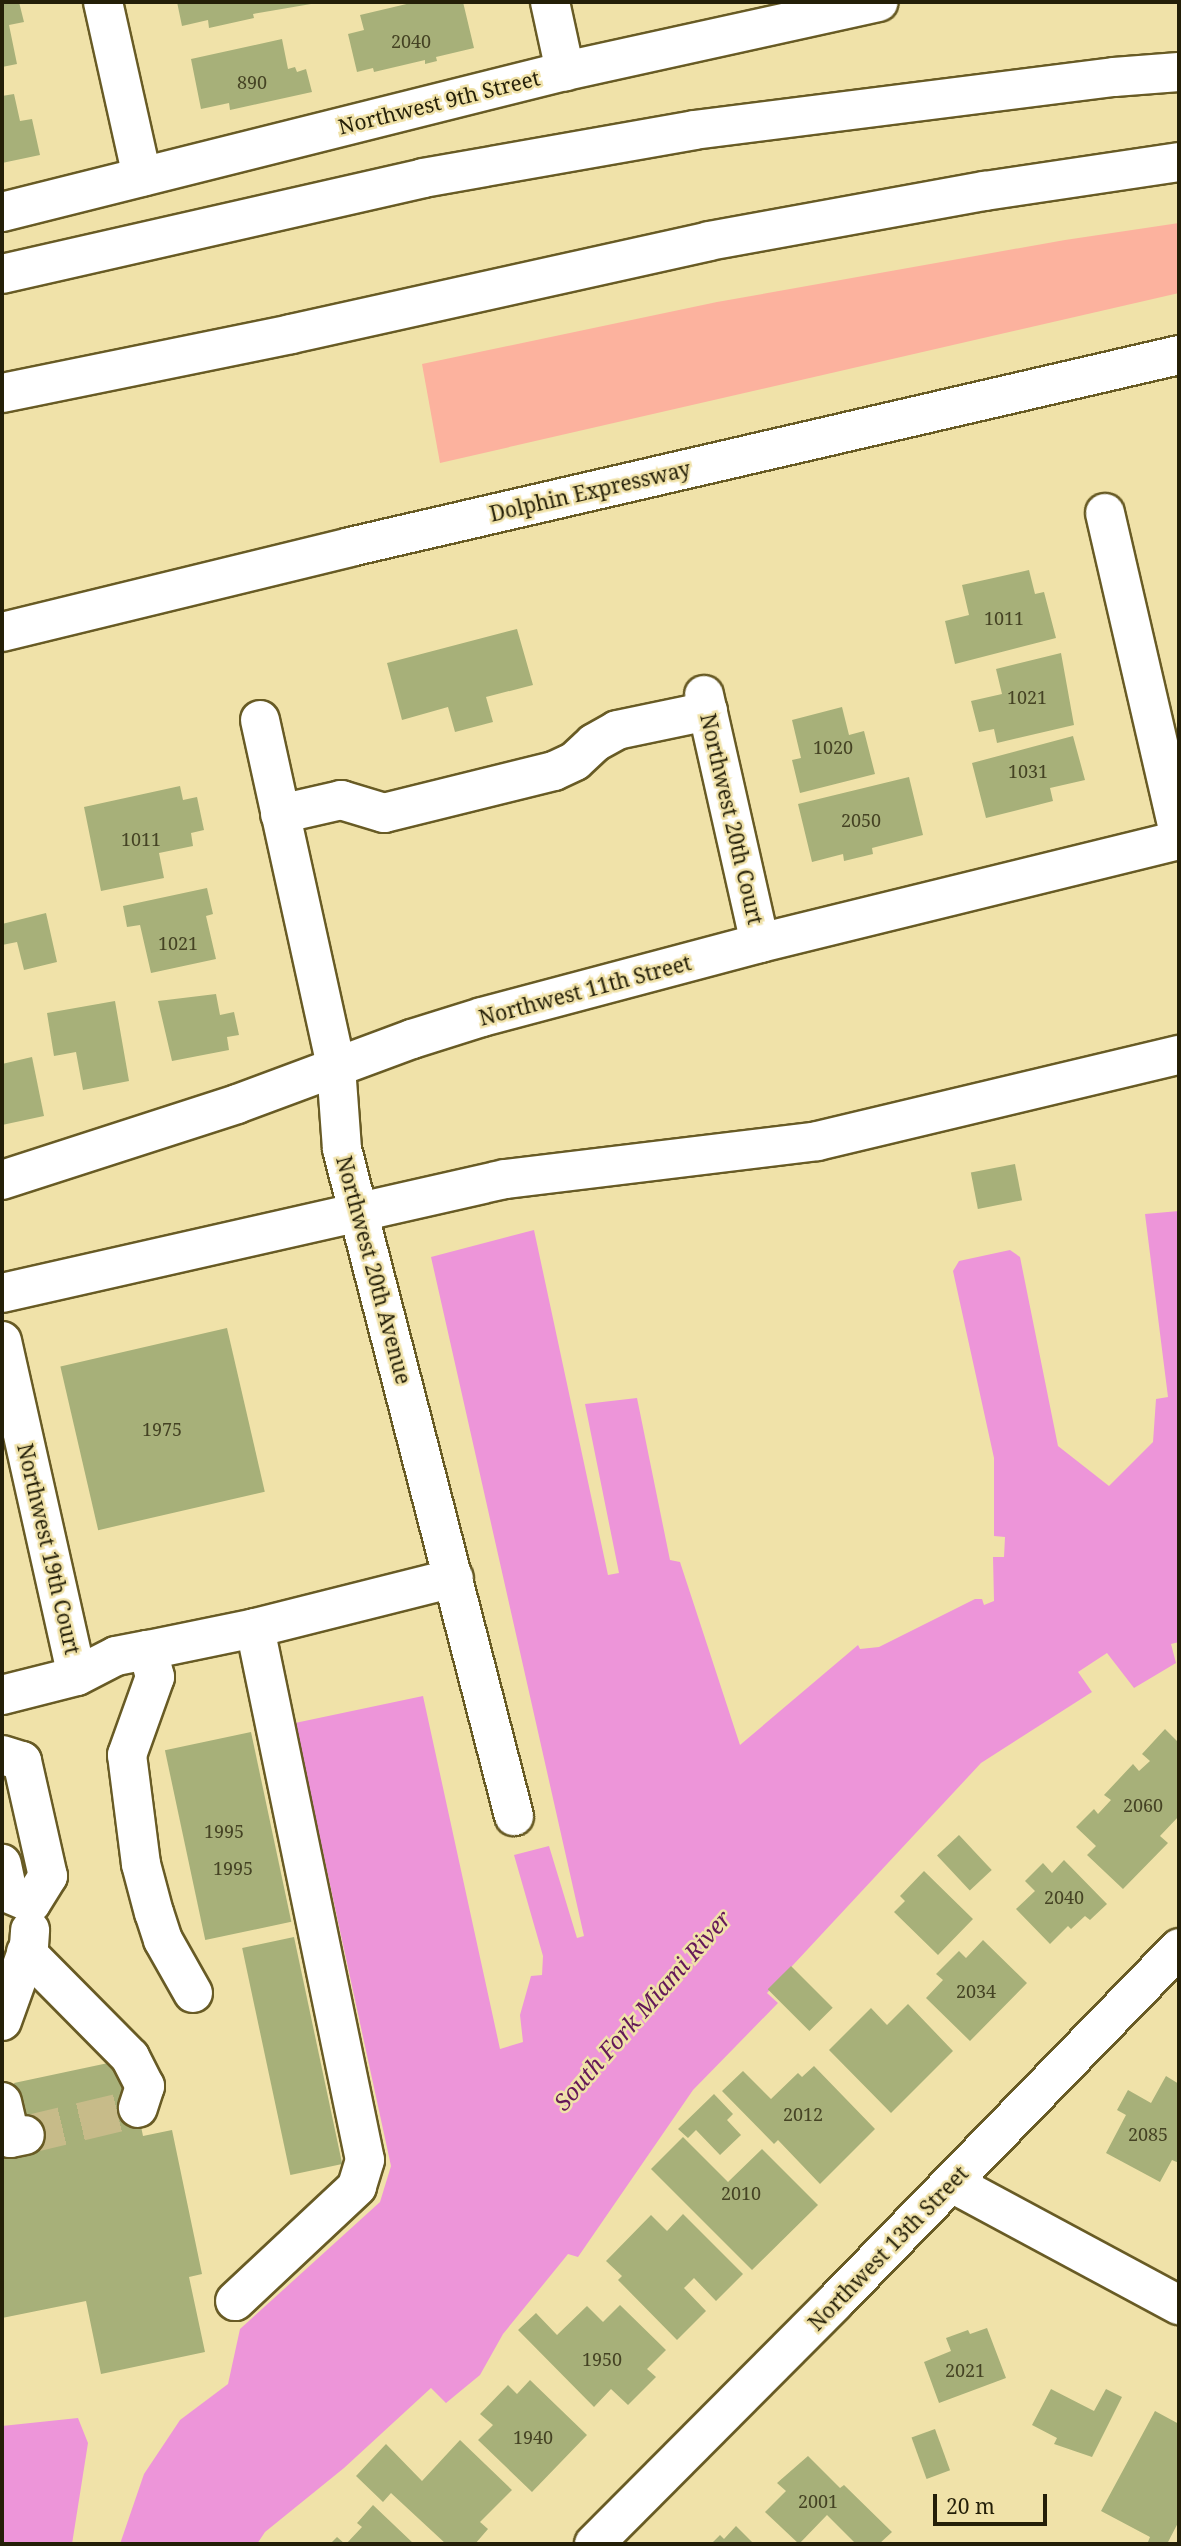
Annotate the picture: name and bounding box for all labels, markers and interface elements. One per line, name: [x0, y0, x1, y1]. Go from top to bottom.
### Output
house number: 2040: [391, 30, 431, 52]
street label: Northwest 9th Street: [336, 65, 542, 139]
house number: 890: [237, 71, 267, 93]
street label: Dolphin Expressway: [487, 456, 693, 526]
house number: 1011: [984, 607, 1024, 629]
house number: 1021: [1007, 686, 1047, 708]
street label: Northwest 20th Court: [695, 711, 769, 927]
house number: 1020: [813, 736, 853, 758]
house number: 1031: [1008, 760, 1048, 782]
house number: 2050: [841, 809, 881, 831]
house number: 1011: [121, 828, 161, 850]
house number: 1021: [158, 932, 198, 954]
street label: Northwest 11th Street: [476, 950, 694, 1030]
street label: Northwest 20th Avenue: [331, 1153, 417, 1387]
house number: 1975: [142, 1418, 182, 1440]
street label: Northwest 19th Court: [12, 1441, 86, 1657]
house number: 2060: [1123, 1794, 1163, 1816]
house number: 1995: [204, 1820, 244, 1842]
house number: 1995: [213, 1857, 253, 1879]
house number: 2040: [1044, 1886, 1084, 1908]
water label: South Fork Miami River: [548, 1904, 736, 2116]
house number: 2034: [956, 1980, 996, 2002]
house number: 2012: [783, 2103, 823, 2125]
house number: 2085: [1128, 2123, 1168, 2145]
street label: Northwest 13th Street: [803, 2161, 973, 2335]
house number: 2010: [721, 2182, 761, 2204]
house number: 1950: [582, 2348, 622, 2370]
house number: 2021: [945, 2359, 985, 2381]
house number: 1940: [513, 2426, 553, 2448]
scale bar: [936, 2480, 1050, 2524]
house number: 2001: [798, 2490, 838, 2512]
text: 20 m: [946, 2492, 995, 2520]

